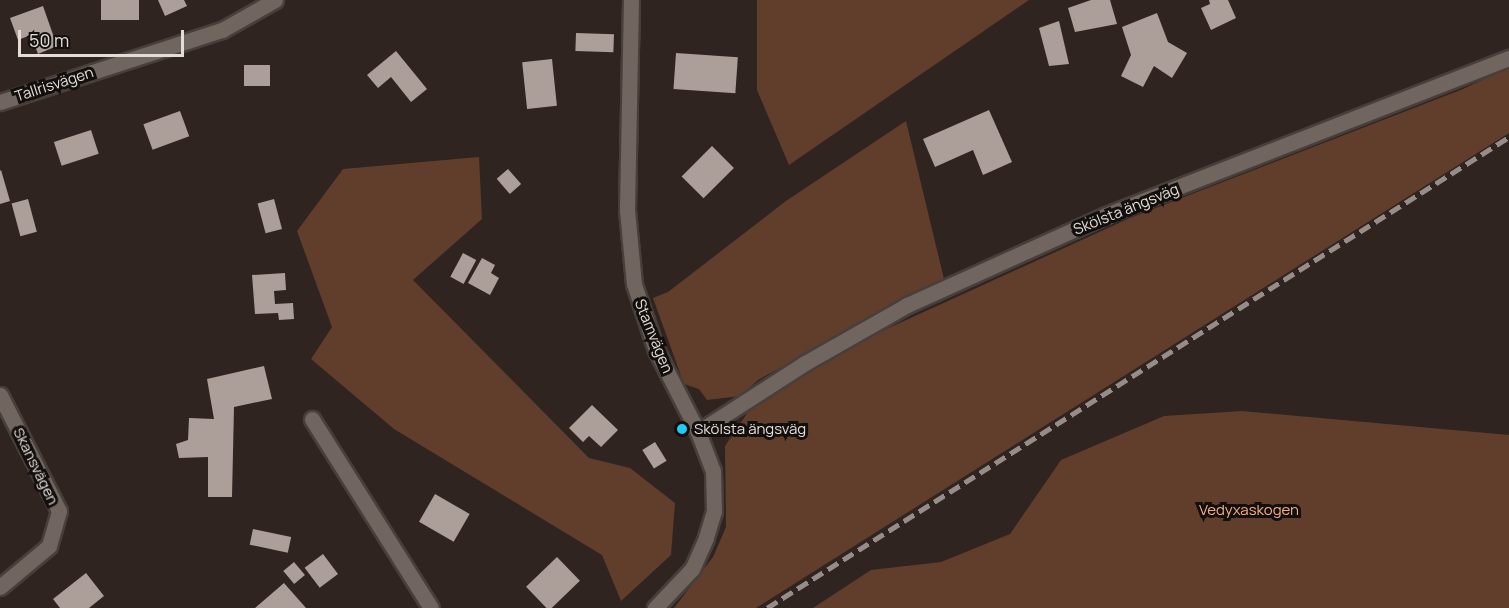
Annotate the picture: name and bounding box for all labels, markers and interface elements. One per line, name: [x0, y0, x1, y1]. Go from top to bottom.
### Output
scale bar: [21, 18, 188, 56]
text: 50 m: [29, 28, 69, 52]
street label: Tallrisvägen: [12, 63, 96, 105]
street label: Skölsta ängsväg: [1071, 180, 1181, 238]
street label: Stamvägen: [631, 296, 677, 376]
place label: Skölsta ängsväg: [694, 420, 806, 438]
marker: Skölsta ängsväg: [675, 422, 689, 436]
street label: Skansvägen: [10, 425, 62, 507]
park label: Vedyxaskogen: [1199, 501, 1299, 519]

